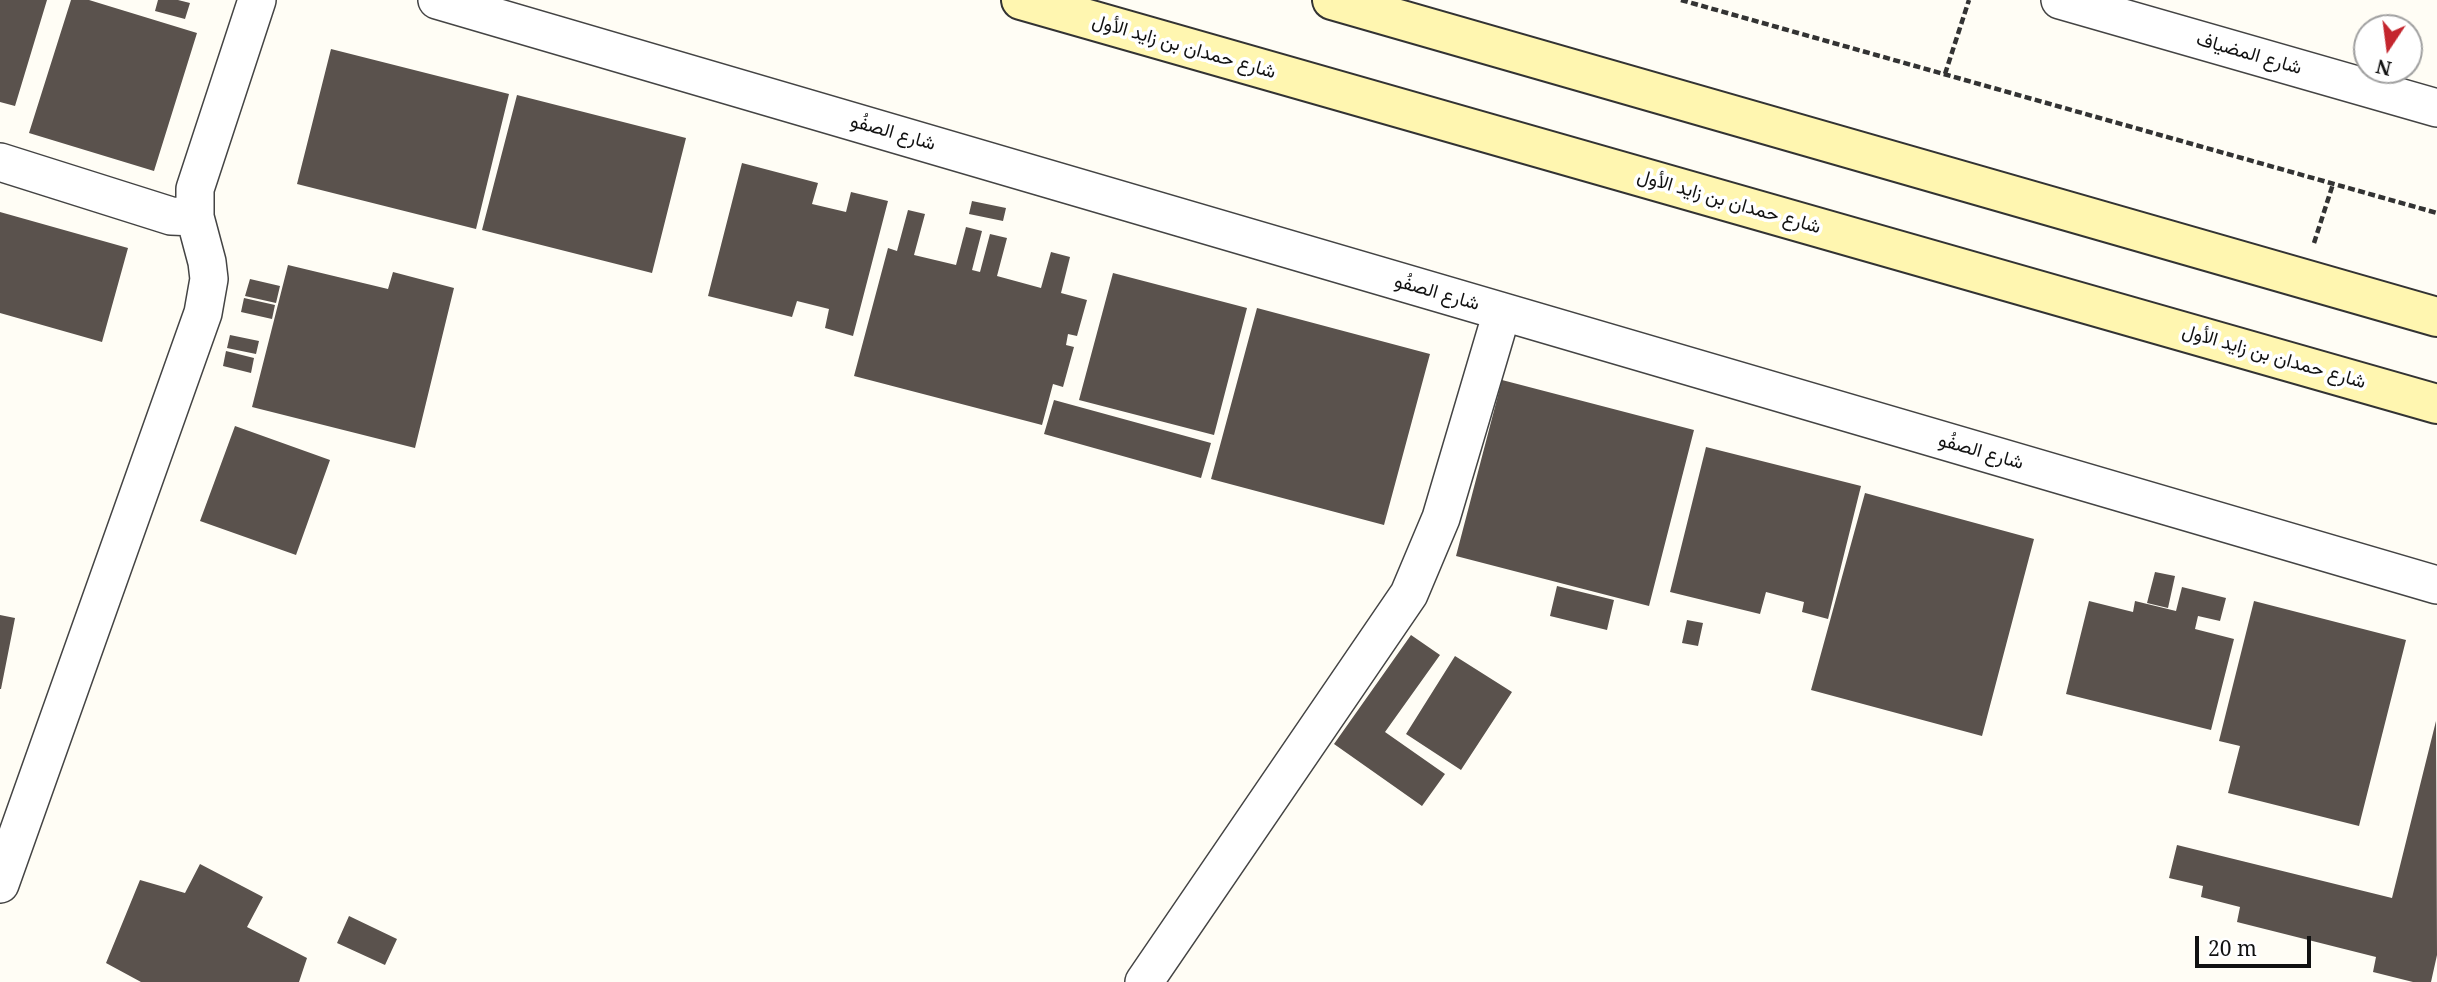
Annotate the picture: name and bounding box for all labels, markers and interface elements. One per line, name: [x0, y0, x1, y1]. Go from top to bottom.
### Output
street label: شارع حمدان بن زايد الأول: [1090, 10, 1278, 84]
north arrow: [2353, 14, 2423, 84]
street label: شارع المضياف: [2194, 28, 2304, 80]
text: N: [2374, 53, 2394, 82]
street label: شارع الصفُو: [848, 110, 938, 156]
street label: شارع حمدان بن زايد الأول: [1635, 165, 1823, 239]
street label: شارع الصفُو: [1392, 270, 1482, 316]
street label: شارع حمدان بن زايد الأول: [2180, 320, 2368, 394]
street label: شارع الصفُو: [1936, 429, 2026, 475]
scale bar: [2199, 922, 2314, 966]
text: 20 m: [2208, 934, 2257, 962]

